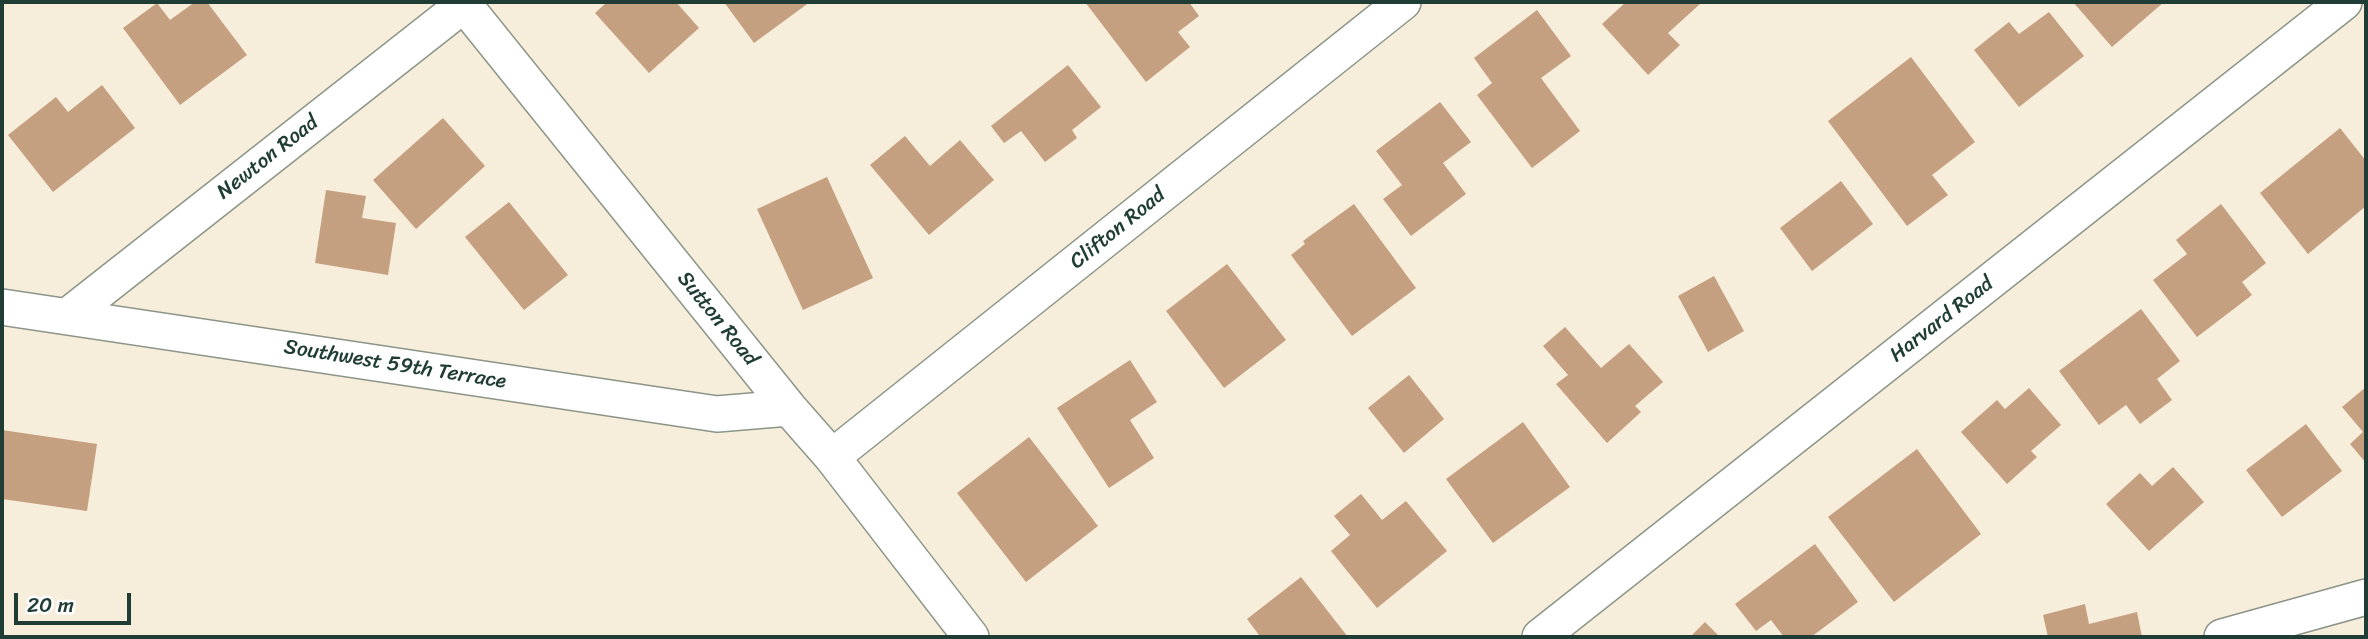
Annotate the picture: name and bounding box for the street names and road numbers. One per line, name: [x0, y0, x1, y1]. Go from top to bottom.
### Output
street label: Newton Road: [212, 111, 324, 205]
street label: Clifton Road: [1065, 183, 1171, 275]
street label: Sutton Road: [671, 267, 763, 371]
street label: Harvard Road: [1885, 272, 1999, 368]
street label: Southwest 59th Terrace: [282, 335, 508, 395]

